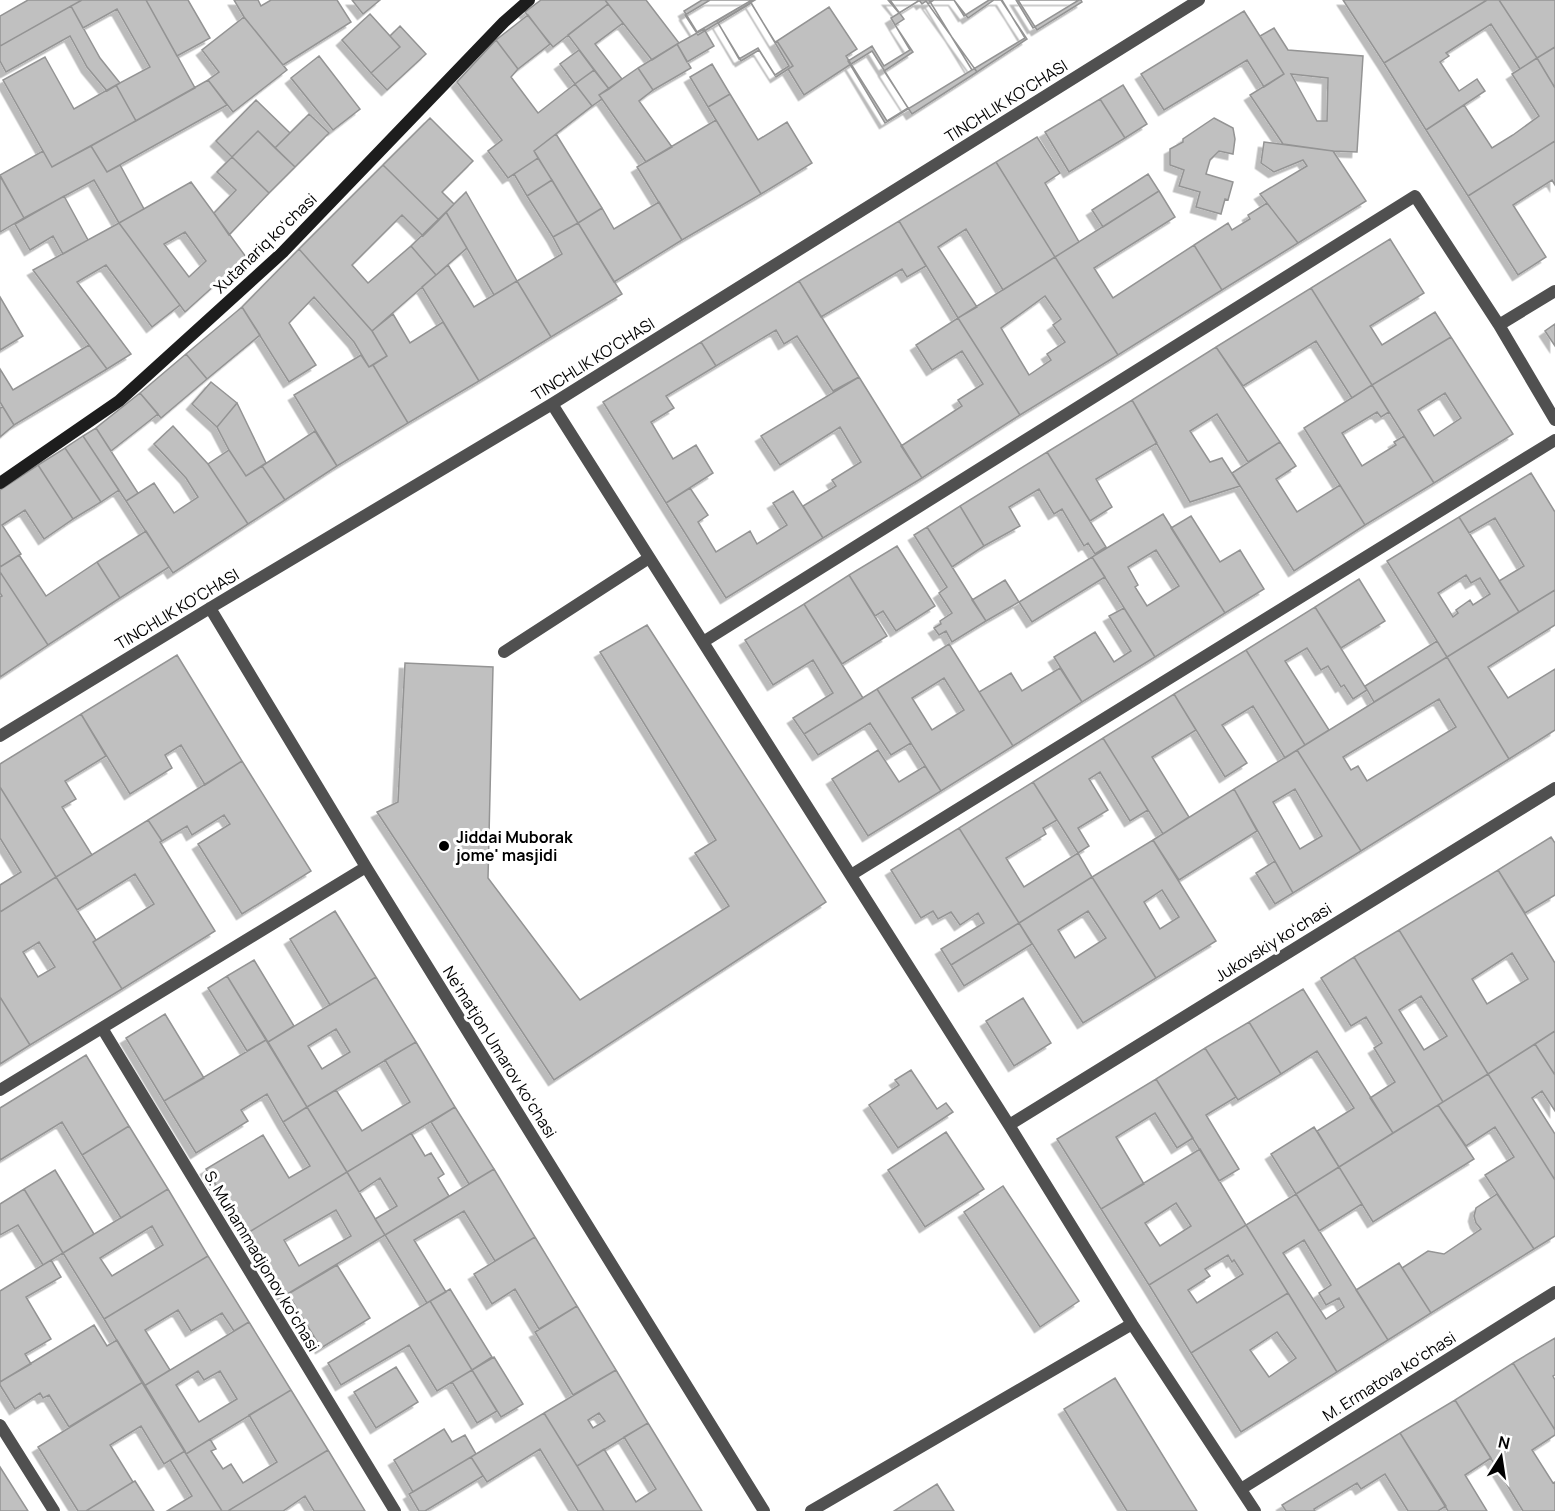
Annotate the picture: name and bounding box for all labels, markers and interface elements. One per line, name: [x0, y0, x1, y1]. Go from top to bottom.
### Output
street label: TINCHLIK KO'CHASI: [941, 54, 1071, 148]
street label: Xutanariq koʻchasi: [209, 188, 321, 298]
street label: TINCHLIK KO'CHASI: [528, 312, 658, 406]
street label: TINCHLIK KO'CHASI: [111, 563, 243, 655]
place label: Jiddai Muborak jome' masjidi: [455, 826, 573, 866]
marker: Jiddai Muborak jome' masjidi: [437, 839, 451, 853]
street label: Jukovskiy koʻchasi: [1211, 897, 1335, 987]
street label: Neʻmatjon Umarov koʻchasi: [438, 962, 562, 1142]
street label: S. Muhammadjonov koʻchasi: [199, 1167, 325, 1355]
street label: M. Ermatova koʻchasi: [1318, 1326, 1460, 1426]
north arrow: [1471, 1427, 1531, 1487]
text: N: [1496, 1430, 1512, 1454]

